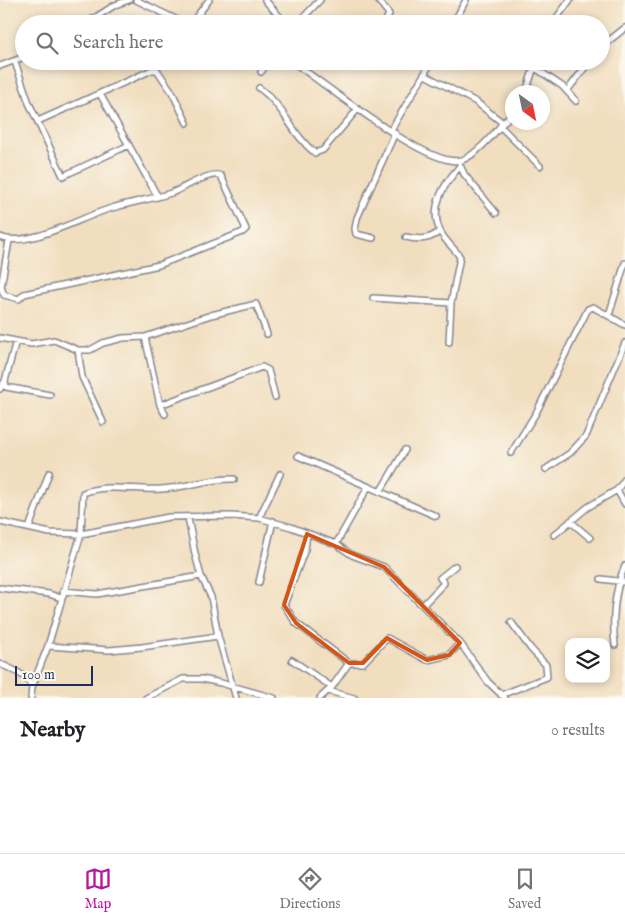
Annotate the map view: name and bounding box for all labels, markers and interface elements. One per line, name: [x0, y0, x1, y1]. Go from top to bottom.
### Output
search box: [15, 15, 610, 70]
icon: search: [33, 29, 61, 57]
text: Search here: [73, 31, 164, 55]
north arrow: [505, 85, 550, 130]
map controls: [565, 638, 610, 683]
button: layers: [565, 638, 610, 683]
scale bar: [15, 663, 92, 686]
text: 100 m: [22, 666, 55, 684]
text: Nearby: [20, 717, 85, 744]
text: 0 results: [551, 721, 605, 741]
tab: Map: [84, 865, 112, 913]
tab: Directions: [279, 865, 340, 913]
tab: Saved: [508, 865, 541, 913]

